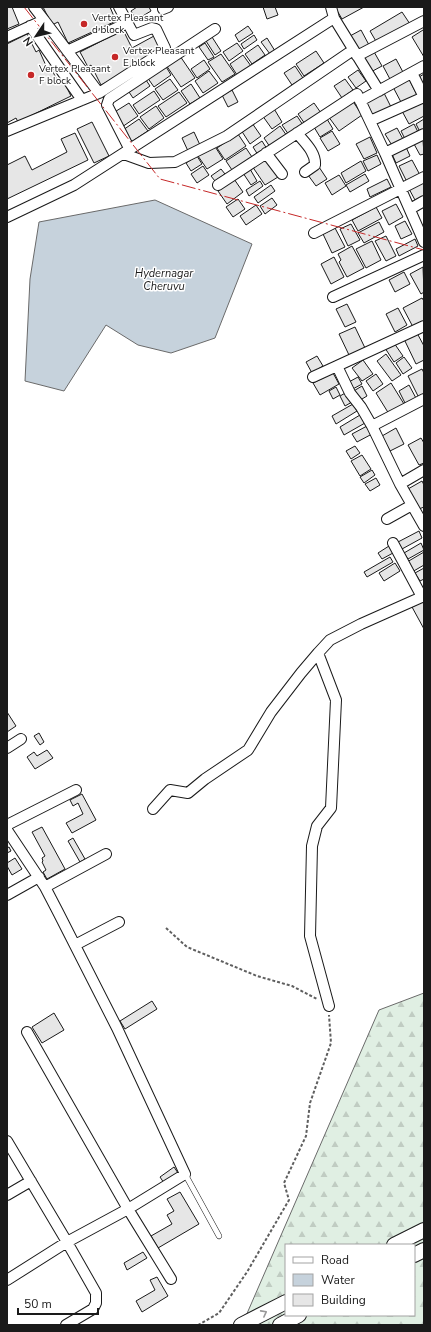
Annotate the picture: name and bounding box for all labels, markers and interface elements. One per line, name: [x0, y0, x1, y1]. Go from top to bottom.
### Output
place label: Vertex Pleasant d block: [91, 11, 164, 37]
north arrow: [16, 16, 56, 56]
marker: Vertex Pleasant d block: [79, 19, 89, 29]
text: N: [20, 34, 37, 49]
place label: Vertex Pleasant E block: [122, 44, 195, 70]
marker: Vertex Pleasant E block: [110, 52, 120, 62]
place label: Vertex Pleasant F block: [38, 62, 111, 88]
marker: Vertex Pleasant F block: [26, 70, 36, 80]
water label: Hydernagar Cheruvu: [135, 266, 194, 294]
legend: [285, 1244, 415, 1316]
text: Road: [321, 1252, 349, 1268]
text: Water: [321, 1272, 355, 1288]
scale bar: [18, 1290, 98, 1316]
text: Building: [321, 1292, 366, 1308]
text: 50 m: [24, 1296, 52, 1312]
one-way arrow: [259, 1311, 267, 1318]

